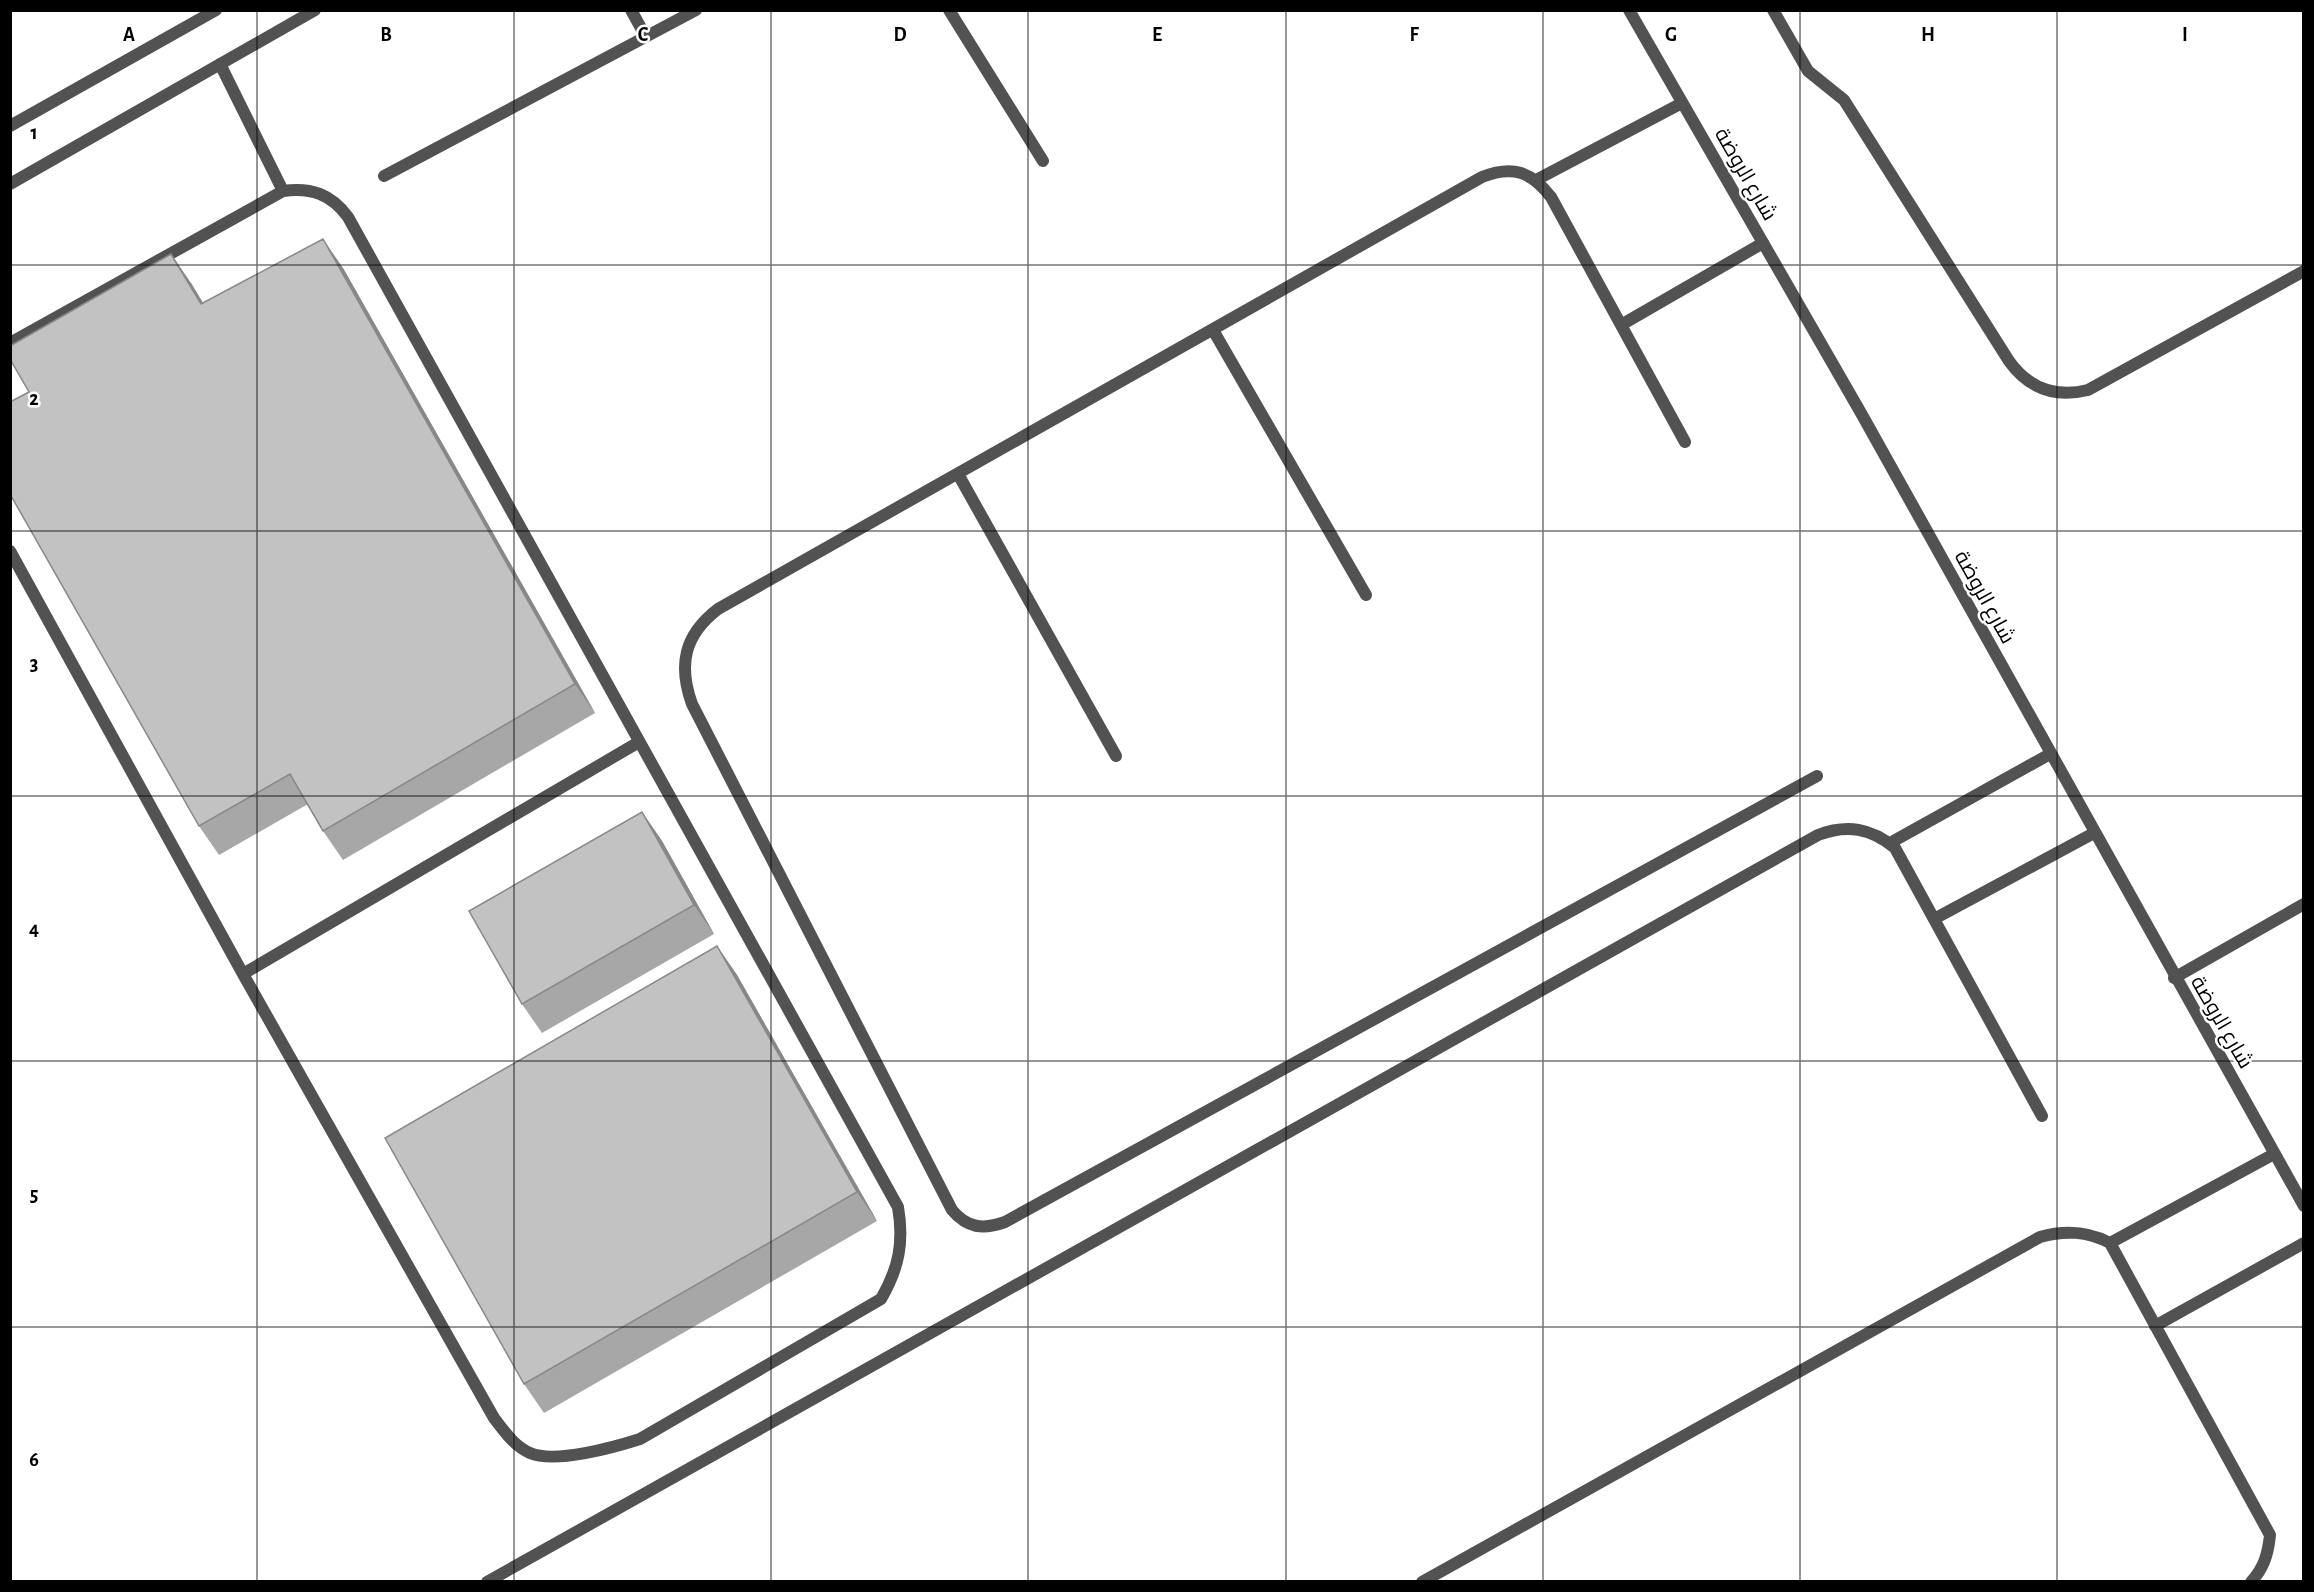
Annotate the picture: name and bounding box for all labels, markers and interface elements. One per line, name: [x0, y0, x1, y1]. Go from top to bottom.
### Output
text: A: [123, 25, 135, 45]
text: B: [380, 25, 392, 45]
text: C: [638, 25, 649, 45]
text: D: [893, 25, 907, 45]
text: E: [1152, 25, 1162, 45]
text: F: [1409, 25, 1419, 45]
text: G: [1665, 25, 1677, 45]
text: H: [1921, 25, 1935, 45]
text: I: [2182, 25, 2188, 45]
text: 1: [30, 123, 38, 143]
street label: شارع الروضة: [1708, 125, 1780, 225]
text: 2: [29, 389, 39, 409]
street label: شارع الروضة: [1948, 547, 2019, 649]
text: 3: [30, 654, 38, 674]
text: 4: [29, 919, 39, 939]
street label: شارع الروضة: [2184, 973, 2256, 1073]
text: 5: [30, 1185, 38, 1205]
text: 6: [29, 1450, 39, 1470]

